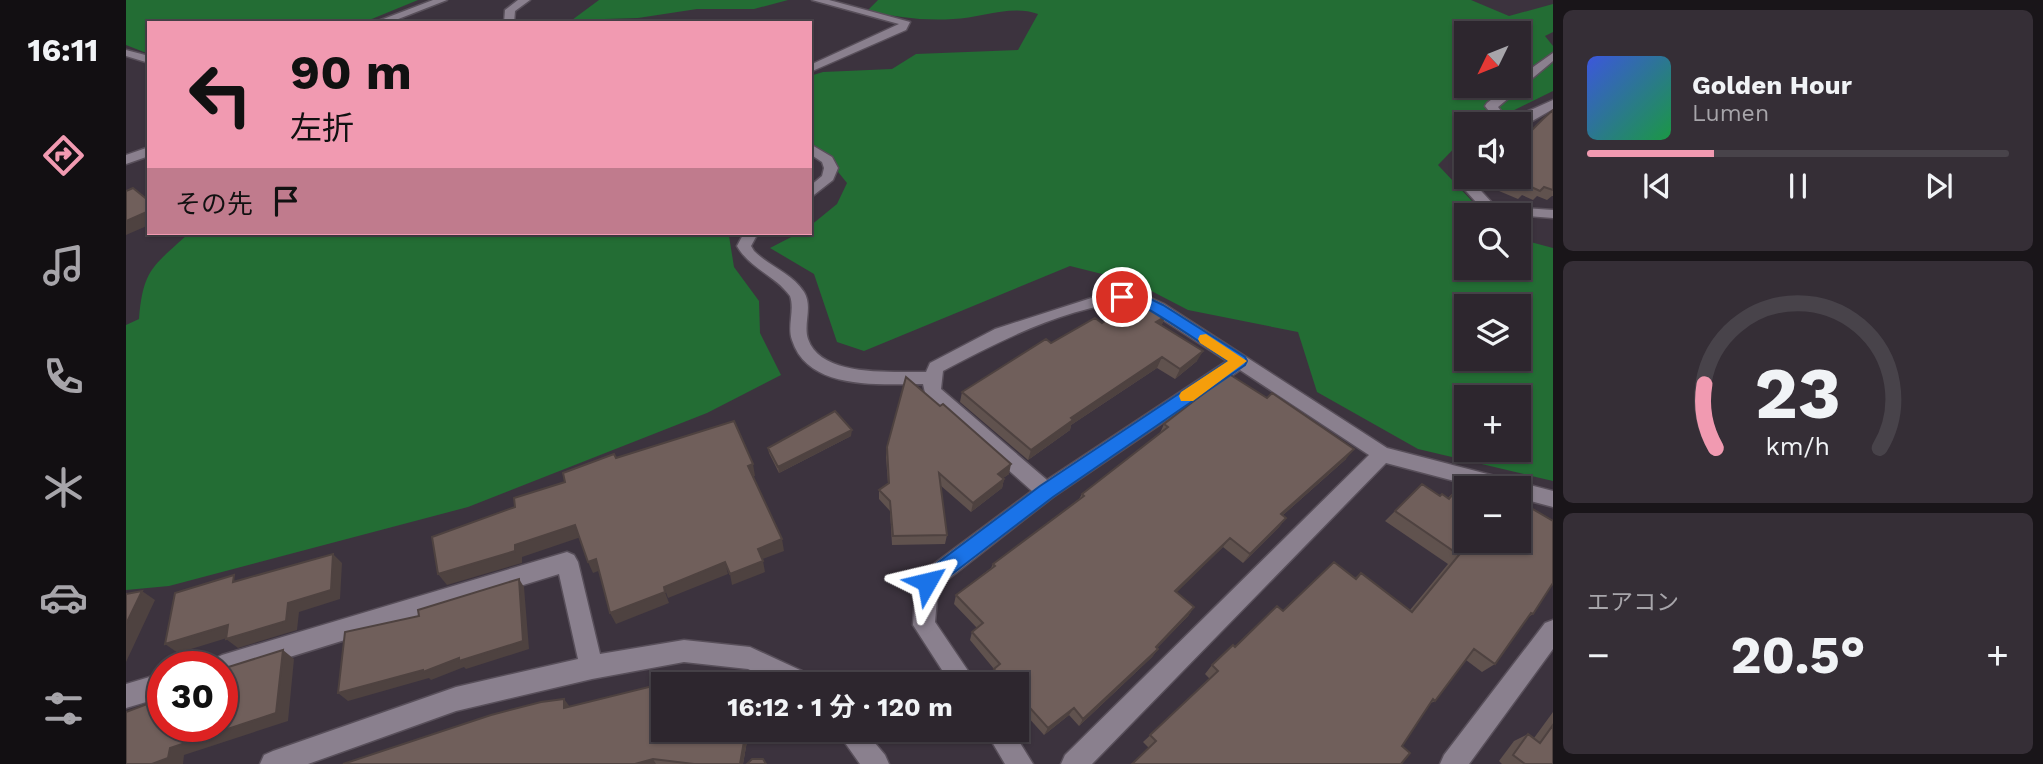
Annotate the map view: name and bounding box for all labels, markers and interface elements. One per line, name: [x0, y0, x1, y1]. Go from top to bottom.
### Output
north arrow: [1454, 21, 1531, 98]
map controls: [1454, 21, 1531, 553]
text: 16:11: [28, 31, 98, 69]
text: 90 m: [290, 43, 412, 101]
icon: left: [175, 49, 266, 140]
text: Golden Hour: [1692, 70, 1852, 100]
text: Lumen: [1692, 100, 1769, 127]
text: 左折: [290, 109, 354, 147]
button: sound: [1454, 112, 1531, 189]
icon: directions: [39, 131, 88, 180]
icon: previous: [1638, 167, 1676, 205]
icon: pause: [1779, 167, 1817, 205]
icon: next: [1920, 167, 1958, 205]
icon: arrive: [267, 182, 305, 220]
text: その先: [175, 189, 253, 219]
button: search: [1454, 203, 1531, 280]
icon: music: [39, 241, 88, 290]
pin: [1092, 267, 1152, 327]
icon: arrive: [1103, 278, 1141, 316]
button: layers: [1454, 294, 1531, 371]
text: 23: [1755, 350, 1841, 436]
icon: phone: [39, 352, 88, 401]
button: +: [1454, 385, 1531, 462]
text: km/h: [1766, 432, 1830, 461]
icon: climate: [39, 463, 88, 512]
button: −: [1454, 476, 1531, 553]
position arrow: [890, 545, 964, 619]
icon: car: [39, 573, 88, 622]
text: エアコン: [1587, 589, 1679, 616]
text: 20.5°: [1730, 625, 1866, 686]
text: −: [1587, 633, 1610, 677]
text: +: [1986, 633, 2009, 677]
speed limit sign: 30: [147, 651, 238, 742]
icon: filters: [39, 684, 88, 733]
text: 16:12 · 1 分 · 120 m: [727, 692, 953, 722]

